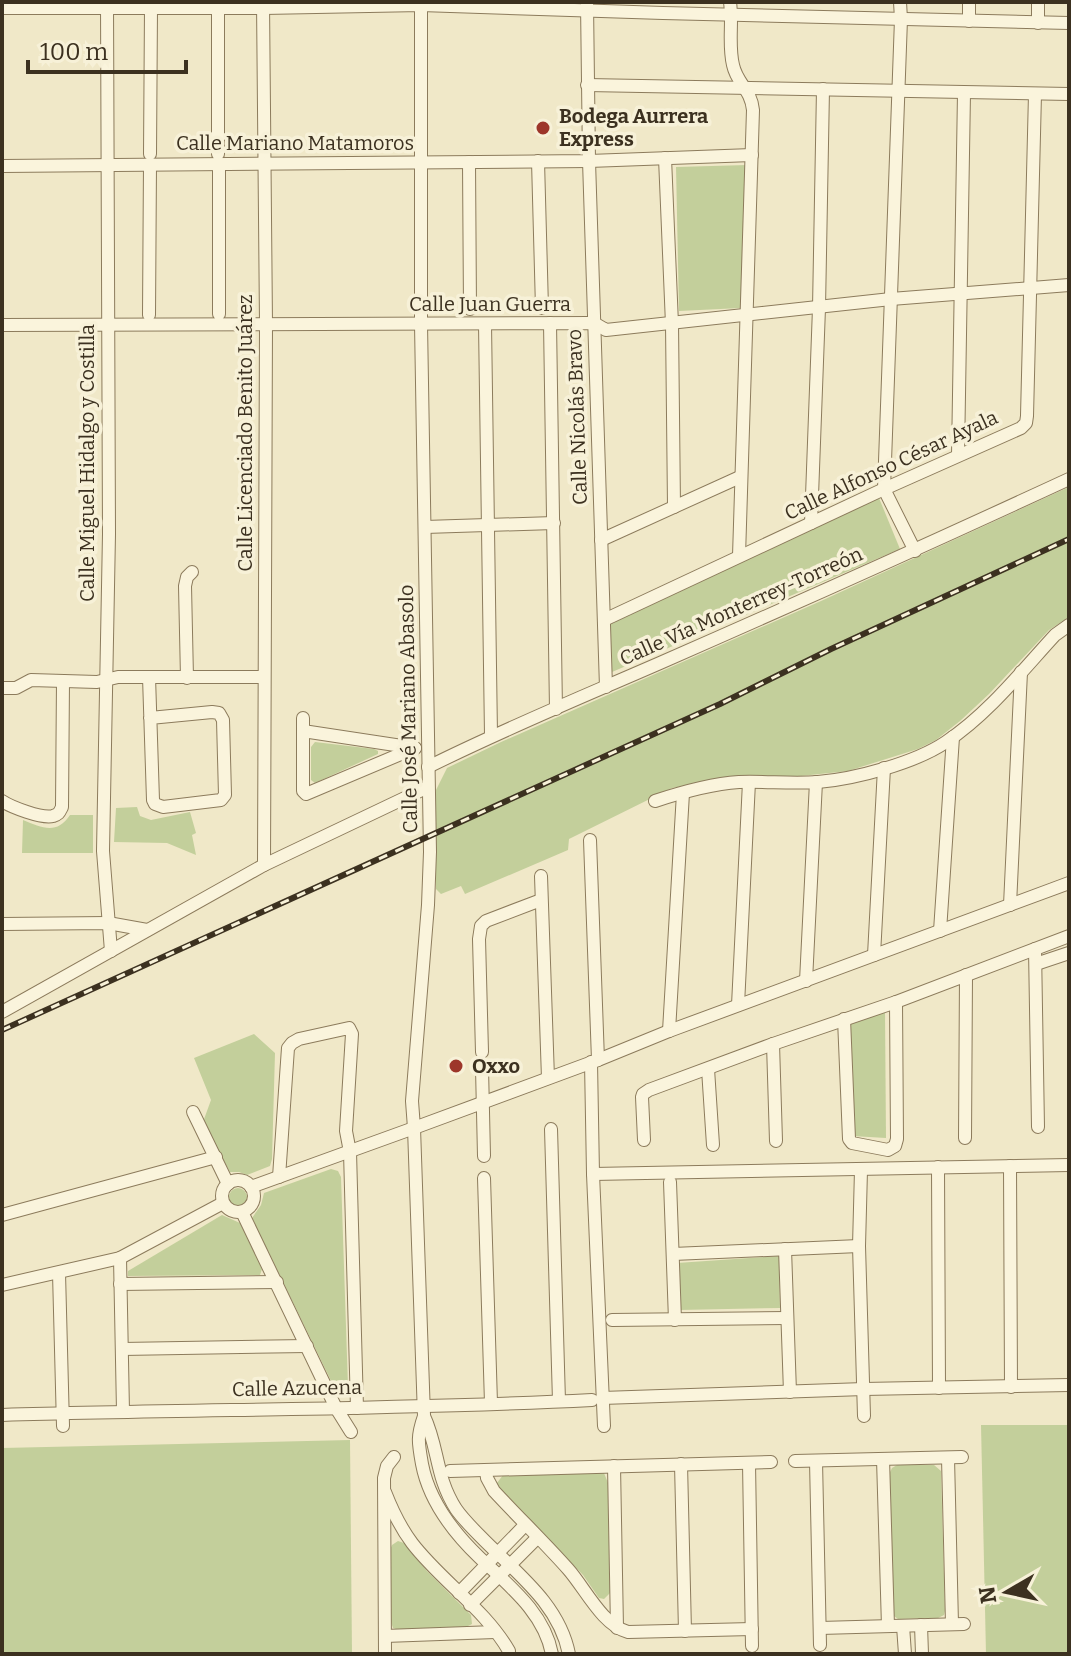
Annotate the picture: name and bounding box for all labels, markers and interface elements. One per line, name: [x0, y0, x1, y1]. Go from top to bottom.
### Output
scale bar: [28, 24, 186, 74]
text: 100 m: [40, 38, 108, 66]
place label: Bodega Aurrera Express: [559, 104, 708, 151]
marker: Bodega Aurrera Express: [534, 119, 552, 137]
street label: Calle Mariano Matamoros: [176, 131, 414, 155]
street label: Calle Juan Guerra: [409, 292, 571, 316]
street label: Calle Licenciado Benito Juárez: [233, 294, 257, 572]
street label: Calle Miguel Hidalgo y Costilla: [75, 324, 99, 602]
street label: Calle Nicolás Bravo: [562, 329, 592, 505]
street label: Calle Alfonso César Ayala: [780, 405, 1002, 525]
street label: Calle Vía Monterrey-Torreón: [616, 541, 866, 671]
street label: Calle José Mariano Abasolo: [394, 584, 422, 834]
place label: Oxxo: [472, 1054, 520, 1078]
marker: Oxxo: [447, 1057, 465, 1075]
street label: Calle Azucena: [232, 1375, 362, 1401]
north arrow: [967, 1552, 1047, 1632]
text: N: [973, 1585, 1002, 1606]

